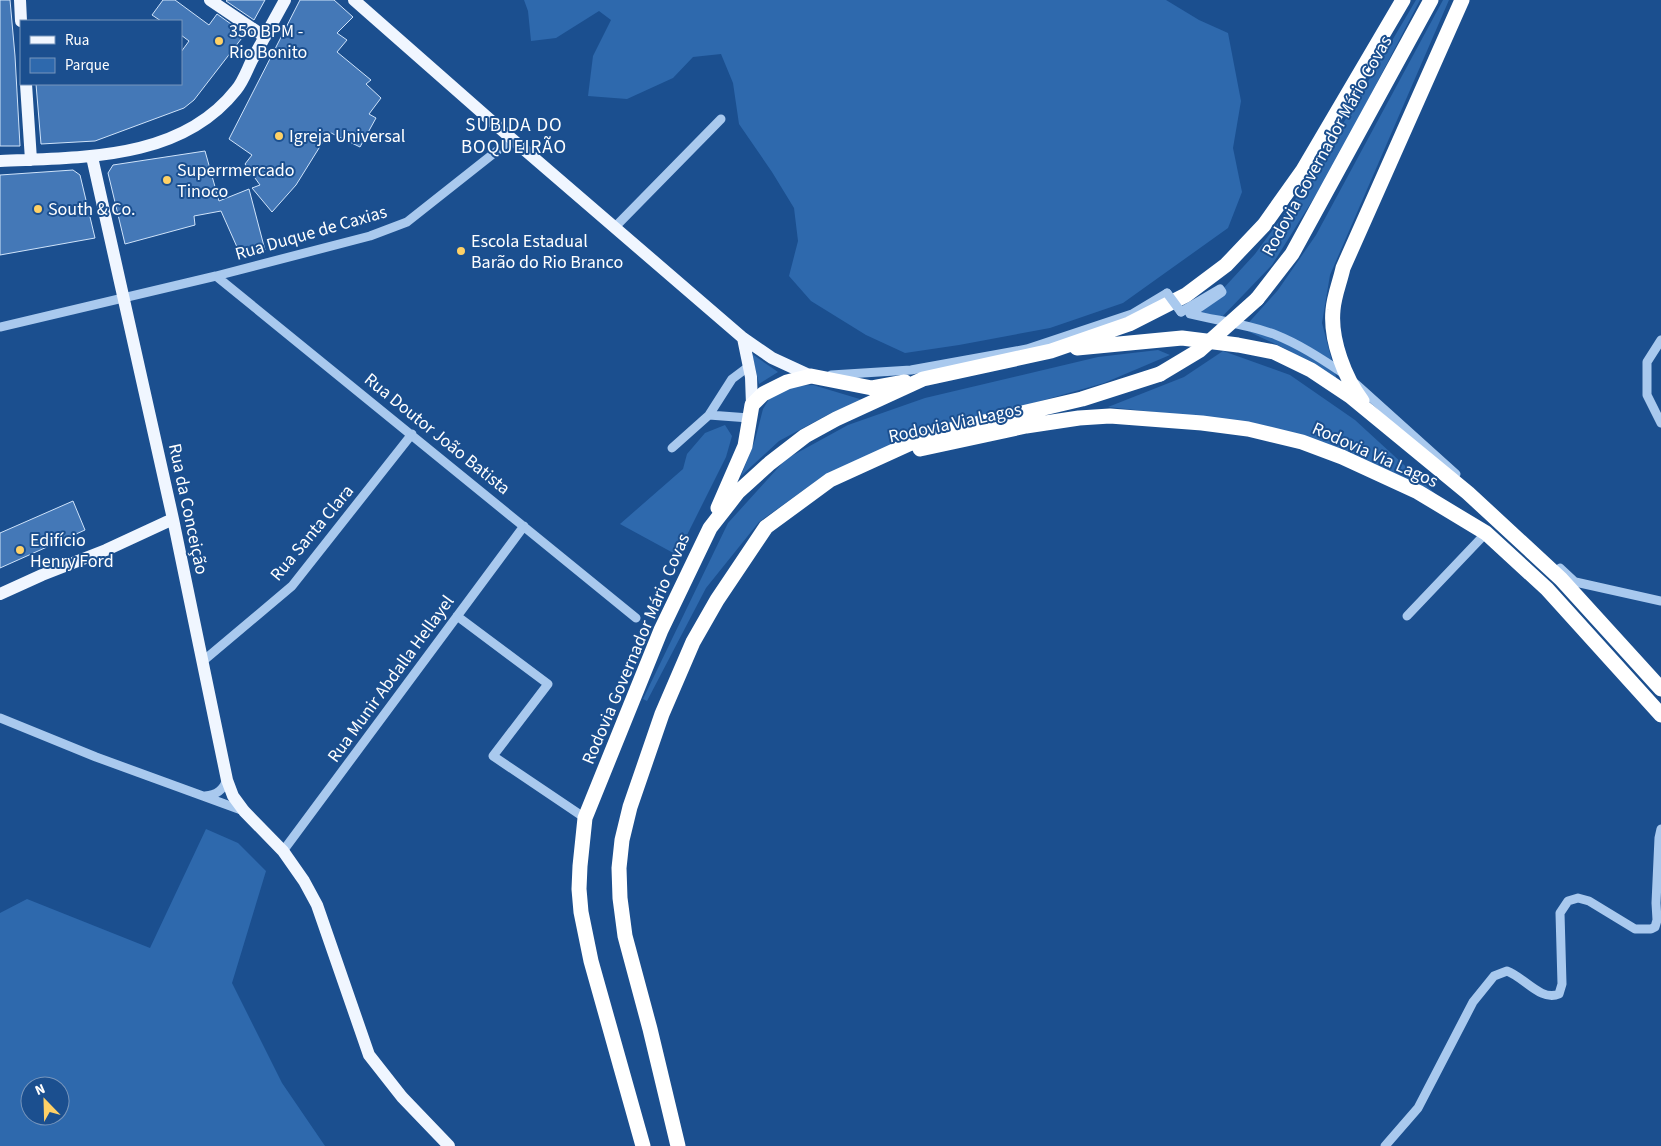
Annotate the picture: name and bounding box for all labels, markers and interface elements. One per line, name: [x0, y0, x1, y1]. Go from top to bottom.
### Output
place label: 35o BPM - Rio Bonito: [229, 19, 307, 65]
legend: [20, 20, 182, 85]
text: Rua: [65, 30, 89, 51]
street label: Rodovia Governador Mário Covas: [1256, 31, 1398, 261]
marker: 35o BPM - Rio Bonito: [213, 35, 225, 47]
text: Parque: [65, 55, 109, 76]
district label: SUBIDA DO BOQUEIRÃO: [461, 112, 567, 161]
place label: Igreja Universal: [289, 124, 405, 149]
marker: Igreja Universal: [273, 130, 285, 142]
place label: Superrmercado Tinoco: [177, 158, 295, 204]
marker: Superrmercado Tinoco: [161, 174, 173, 186]
place label: South & Co.: [48, 197, 136, 222]
street label: Rua Duque de Caxias: [232, 199, 390, 267]
marker: South & Co.: [32, 203, 44, 215]
place label: Escola Estadual Barão do Rio Branco: [471, 229, 623, 275]
marker: Escola Estadual Barão do Rio Branco: [455, 245, 467, 257]
street label: Rua Doutor João Batista: [359, 367, 515, 501]
street label: Rodovia Via Lagos: [886, 397, 1024, 449]
street label: Rodovia Via Lagos: [1308, 416, 1442, 494]
street label: Rua da Conceição: [162, 441, 214, 577]
street label: Rua Santa Clara: [264, 480, 360, 586]
place label: Edifício Henry Ford: [30, 528, 114, 574]
street label: Rodovia Governador Mário Covas: [576, 530, 696, 768]
marker: Edifício Henry Ford: [14, 544, 26, 556]
street label: Rua Munir Abdalla Hellayel: [322, 590, 460, 768]
north arrow: [20, 1076, 70, 1126]
text: N: [32, 1079, 49, 1101]

